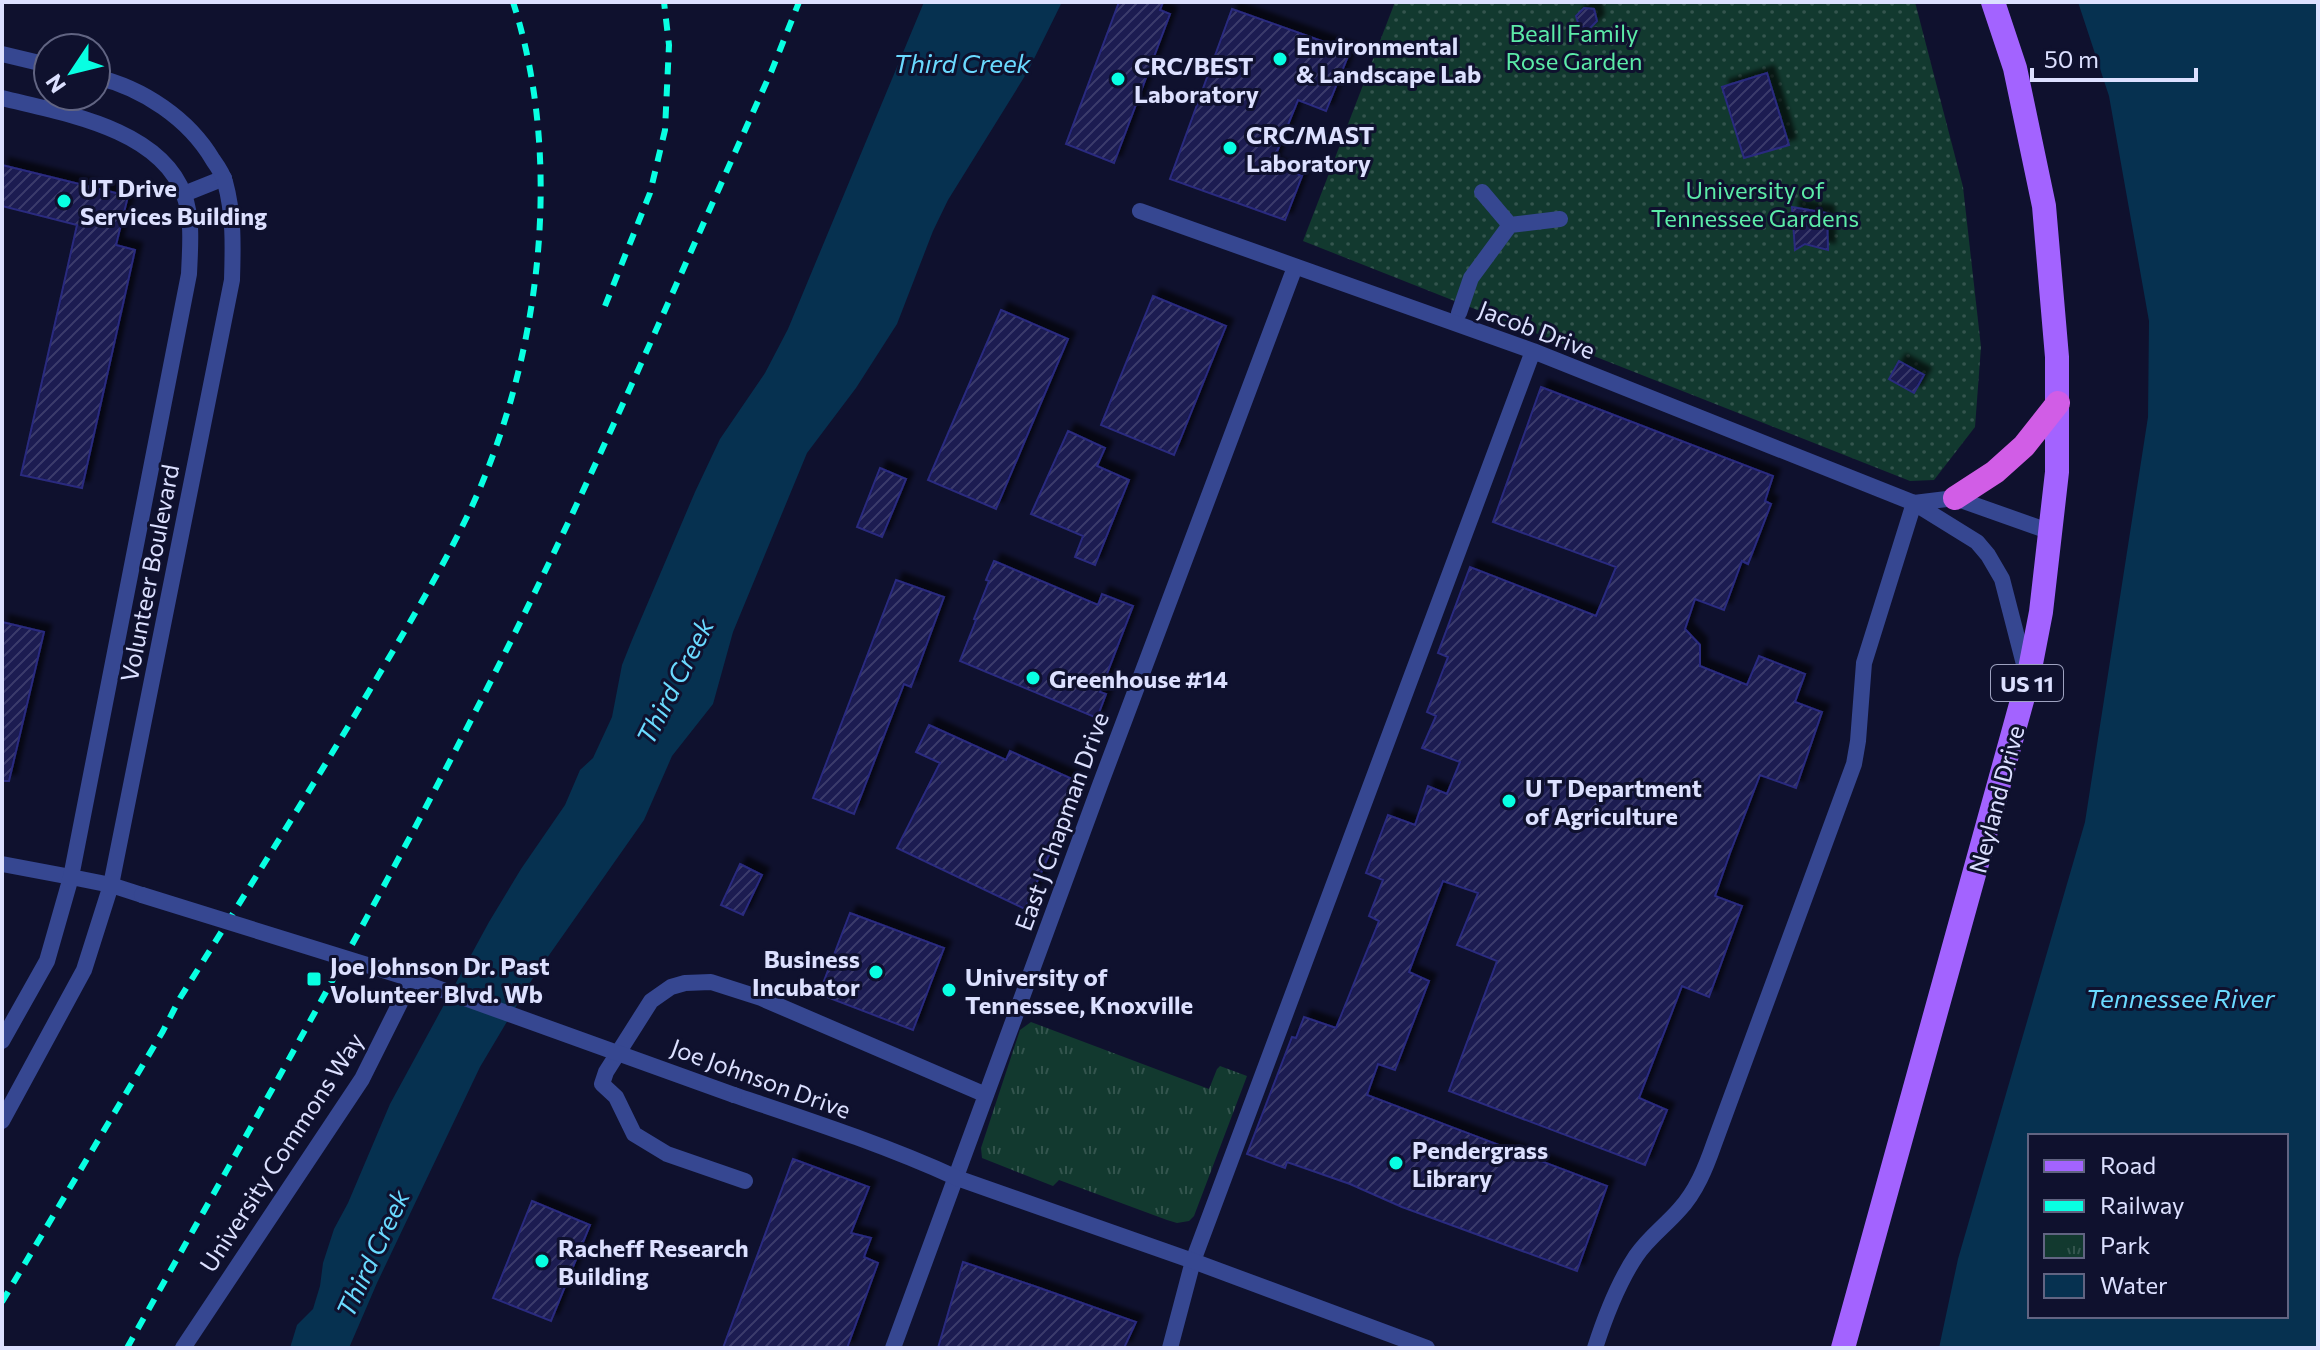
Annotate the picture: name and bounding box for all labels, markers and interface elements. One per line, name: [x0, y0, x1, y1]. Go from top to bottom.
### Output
park label: Beall Family Rose Garden: [1505, 18, 1643, 75]
place label: Environmental & Landscape Lab: [1296, 31, 1481, 88]
north arrow: [32, 32, 112, 112]
scale bar: [2032, 32, 2196, 82]
text: 50 m: [2044, 44, 2099, 73]
water label: Third Creek: [893, 47, 1032, 78]
marker: Environmental & Landscape Lab: [1271, 50, 1289, 68]
place label: CRC/BEST Laboratory: [1134, 51, 1259, 108]
text: N: [39, 69, 71, 98]
marker: CRC/BEST Laboratory: [1109, 70, 1127, 88]
place label: CRC/MAST Laboratory: [1246, 120, 1374, 177]
marker: CRC/MAST Laboratory: [1221, 139, 1239, 157]
place label: UT Drive Services Building: [80, 173, 267, 230]
park label: University of Tennessee Gardens: [1651, 175, 1859, 232]
marker: UT Drive Services Building: [55, 192, 73, 210]
street label: Jacob Drive: [1475, 294, 1599, 364]
street label: Volunteer Boulevard: [114, 462, 184, 684]
water label: Third Creek: [629, 612, 719, 749]
place label: Greenhouse #14: [1049, 664, 1228, 693]
road number: US 11: [1991, 665, 2063, 701]
marker: Greenhouse #14: [1024, 669, 1042, 687]
street label: East J Chapman Drive: [1008, 708, 1114, 934]
street label: Neyland Drive: [1962, 722, 2030, 876]
place label: U T Department of Agriculture: [1525, 773, 1702, 830]
marker: U T Department of Agriculture: [1500, 792, 1518, 810]
place label: Business Incubator: [752, 944, 860, 1001]
place label: Joe Johnson Dr. Past Volunteer Blvd. Wb: [330, 951, 550, 1008]
place label: University of Tennessee, Knoxville: [965, 962, 1193, 1019]
marker: Business Incubator: [867, 963, 885, 981]
marker: Joe Johnson Dr. Past Volunteer Blvd. Wb: [305, 970, 323, 988]
marker: University of Tennessee, Knoxville: [940, 981, 958, 999]
water label: Tennessee River: [2085, 982, 2276, 1013]
street label: University Commons Way: [193, 1027, 369, 1277]
street label: Joe Johnson Drive: [667, 1032, 855, 1124]
legend: [2028, 1134, 2288, 1318]
place label: Pendergrass Library: [1412, 1135, 1548, 1192]
text: Road: [2100, 1150, 2156, 1179]
marker: Pendergrass Library: [1387, 1154, 1405, 1172]
water label: Third Creek: [329, 1183, 415, 1322]
text: Railway: [2100, 1190, 2185, 1219]
text: Park: [2100, 1230, 2150, 1259]
place label: Racheff Research Building: [558, 1233, 749, 1290]
marker: Racheff Research Building: [533, 1252, 551, 1270]
text: Water: [2100, 1270, 2168, 1299]

